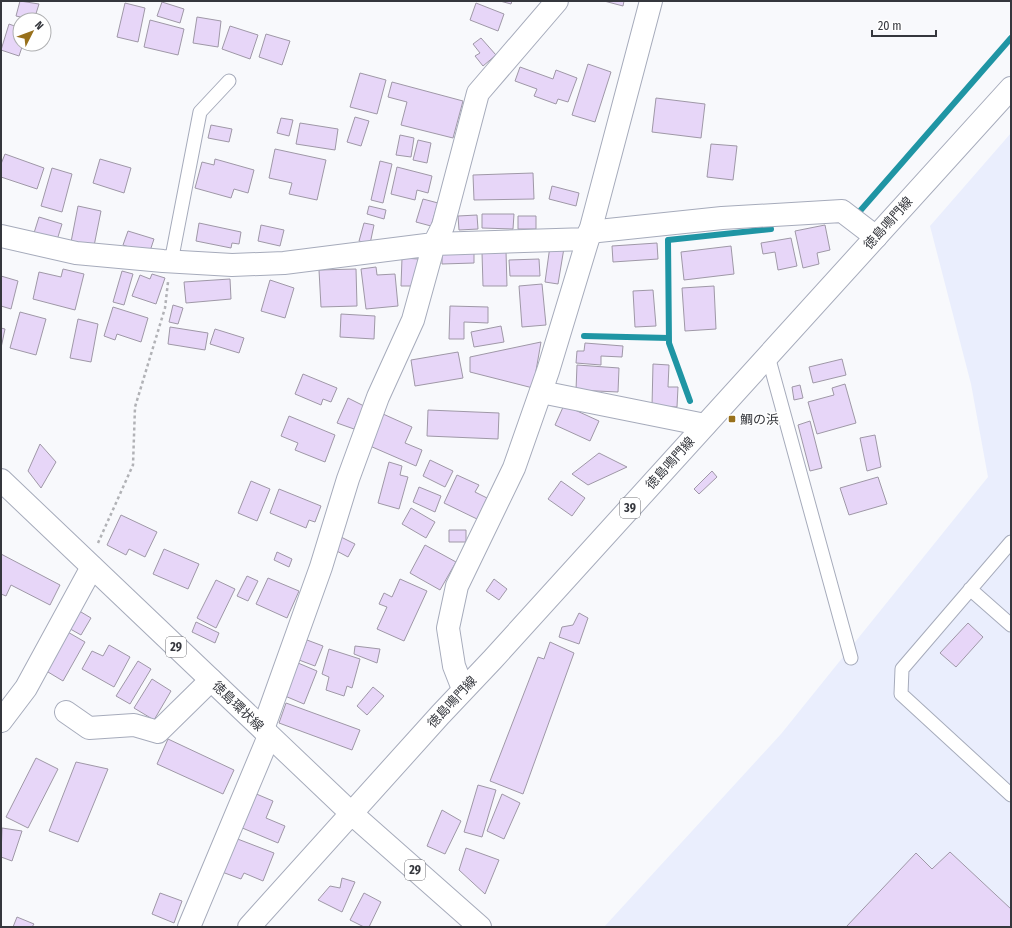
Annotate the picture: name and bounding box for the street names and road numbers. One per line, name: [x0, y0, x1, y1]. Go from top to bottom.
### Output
street label: 徳島鳴門線: [861, 194, 915, 252]
street label: 徳島鳴門線: [643, 434, 697, 492]
road number: 39: [620, 498, 640, 518]
road number: 29: [166, 637, 186, 657]
street label: 徳島鳴門線: [424, 673, 480, 731]
street label: 徳島環状線: [209, 678, 267, 734]
road number: 29: [405, 860, 425, 880]

